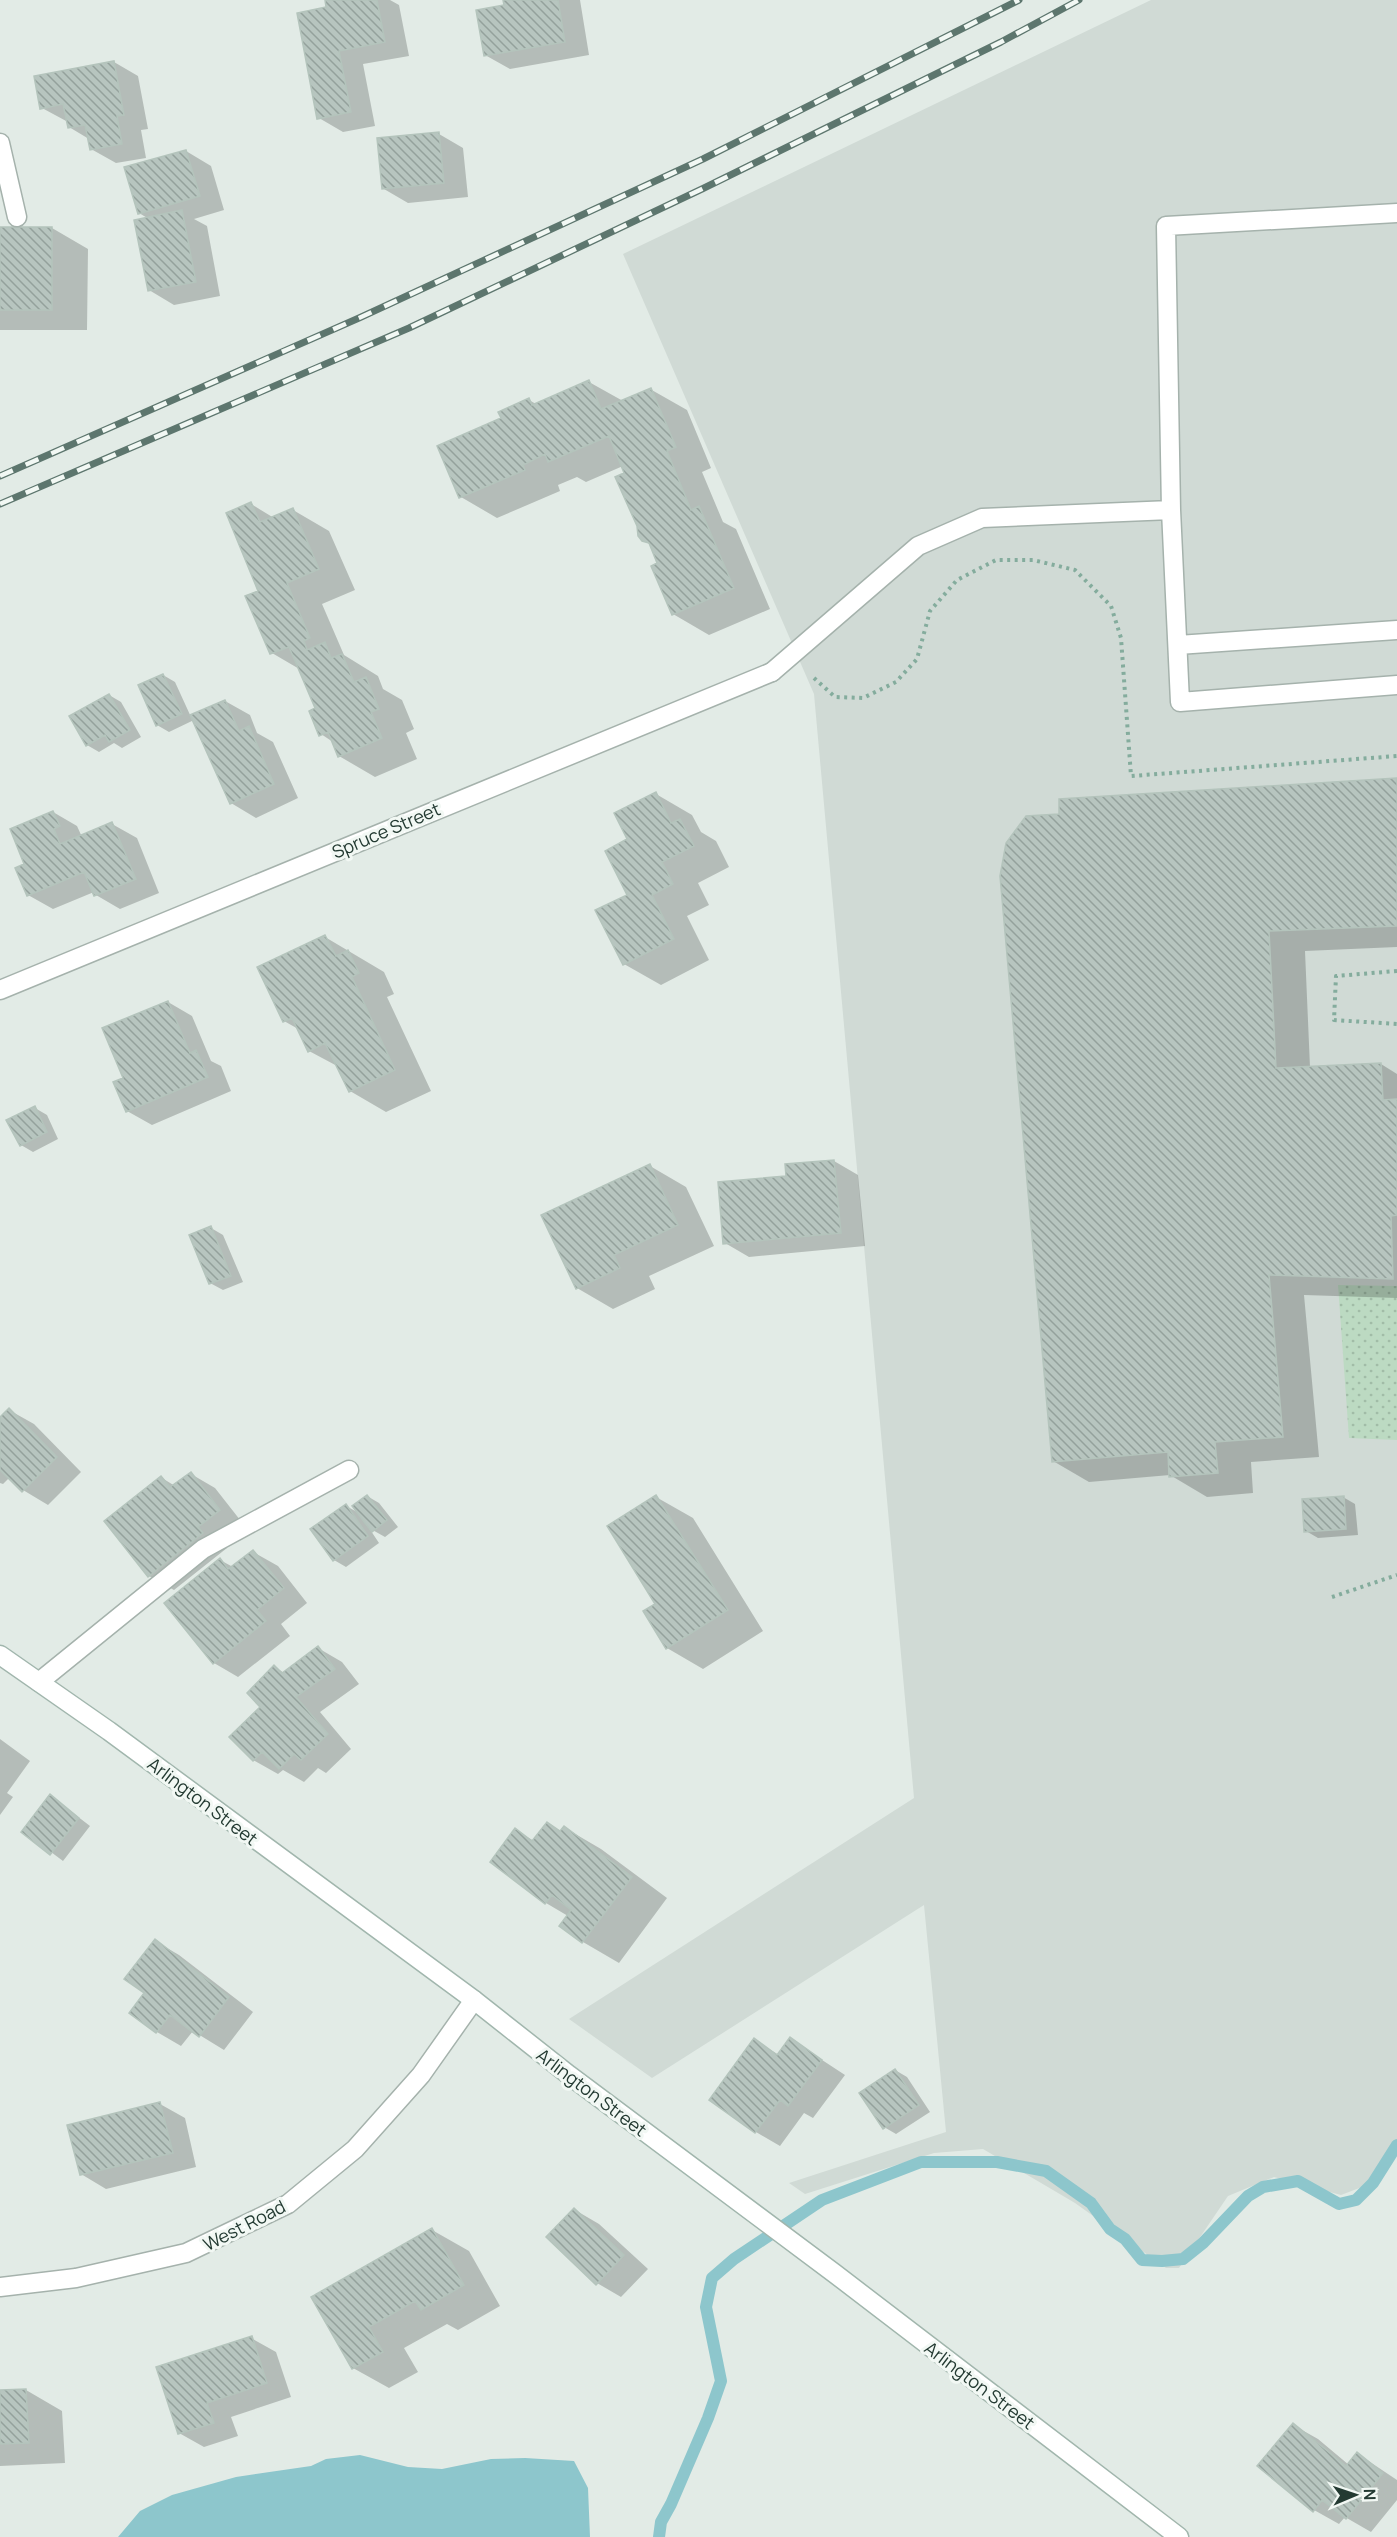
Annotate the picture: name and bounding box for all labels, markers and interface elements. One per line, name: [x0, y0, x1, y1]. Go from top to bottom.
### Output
street label: Spruce Street: [328, 796, 444, 864]
street label: Arlington Street: [143, 1752, 263, 1850]
street label: Arlington Street: [532, 2043, 652, 2141]
street label: West Road: [199, 2194, 289, 2256]
street label: Arlington Street: [920, 2336, 1040, 2434]
north arrow: [1325, 2465, 1385, 2525]
text: N: [1359, 2488, 1381, 2501]

